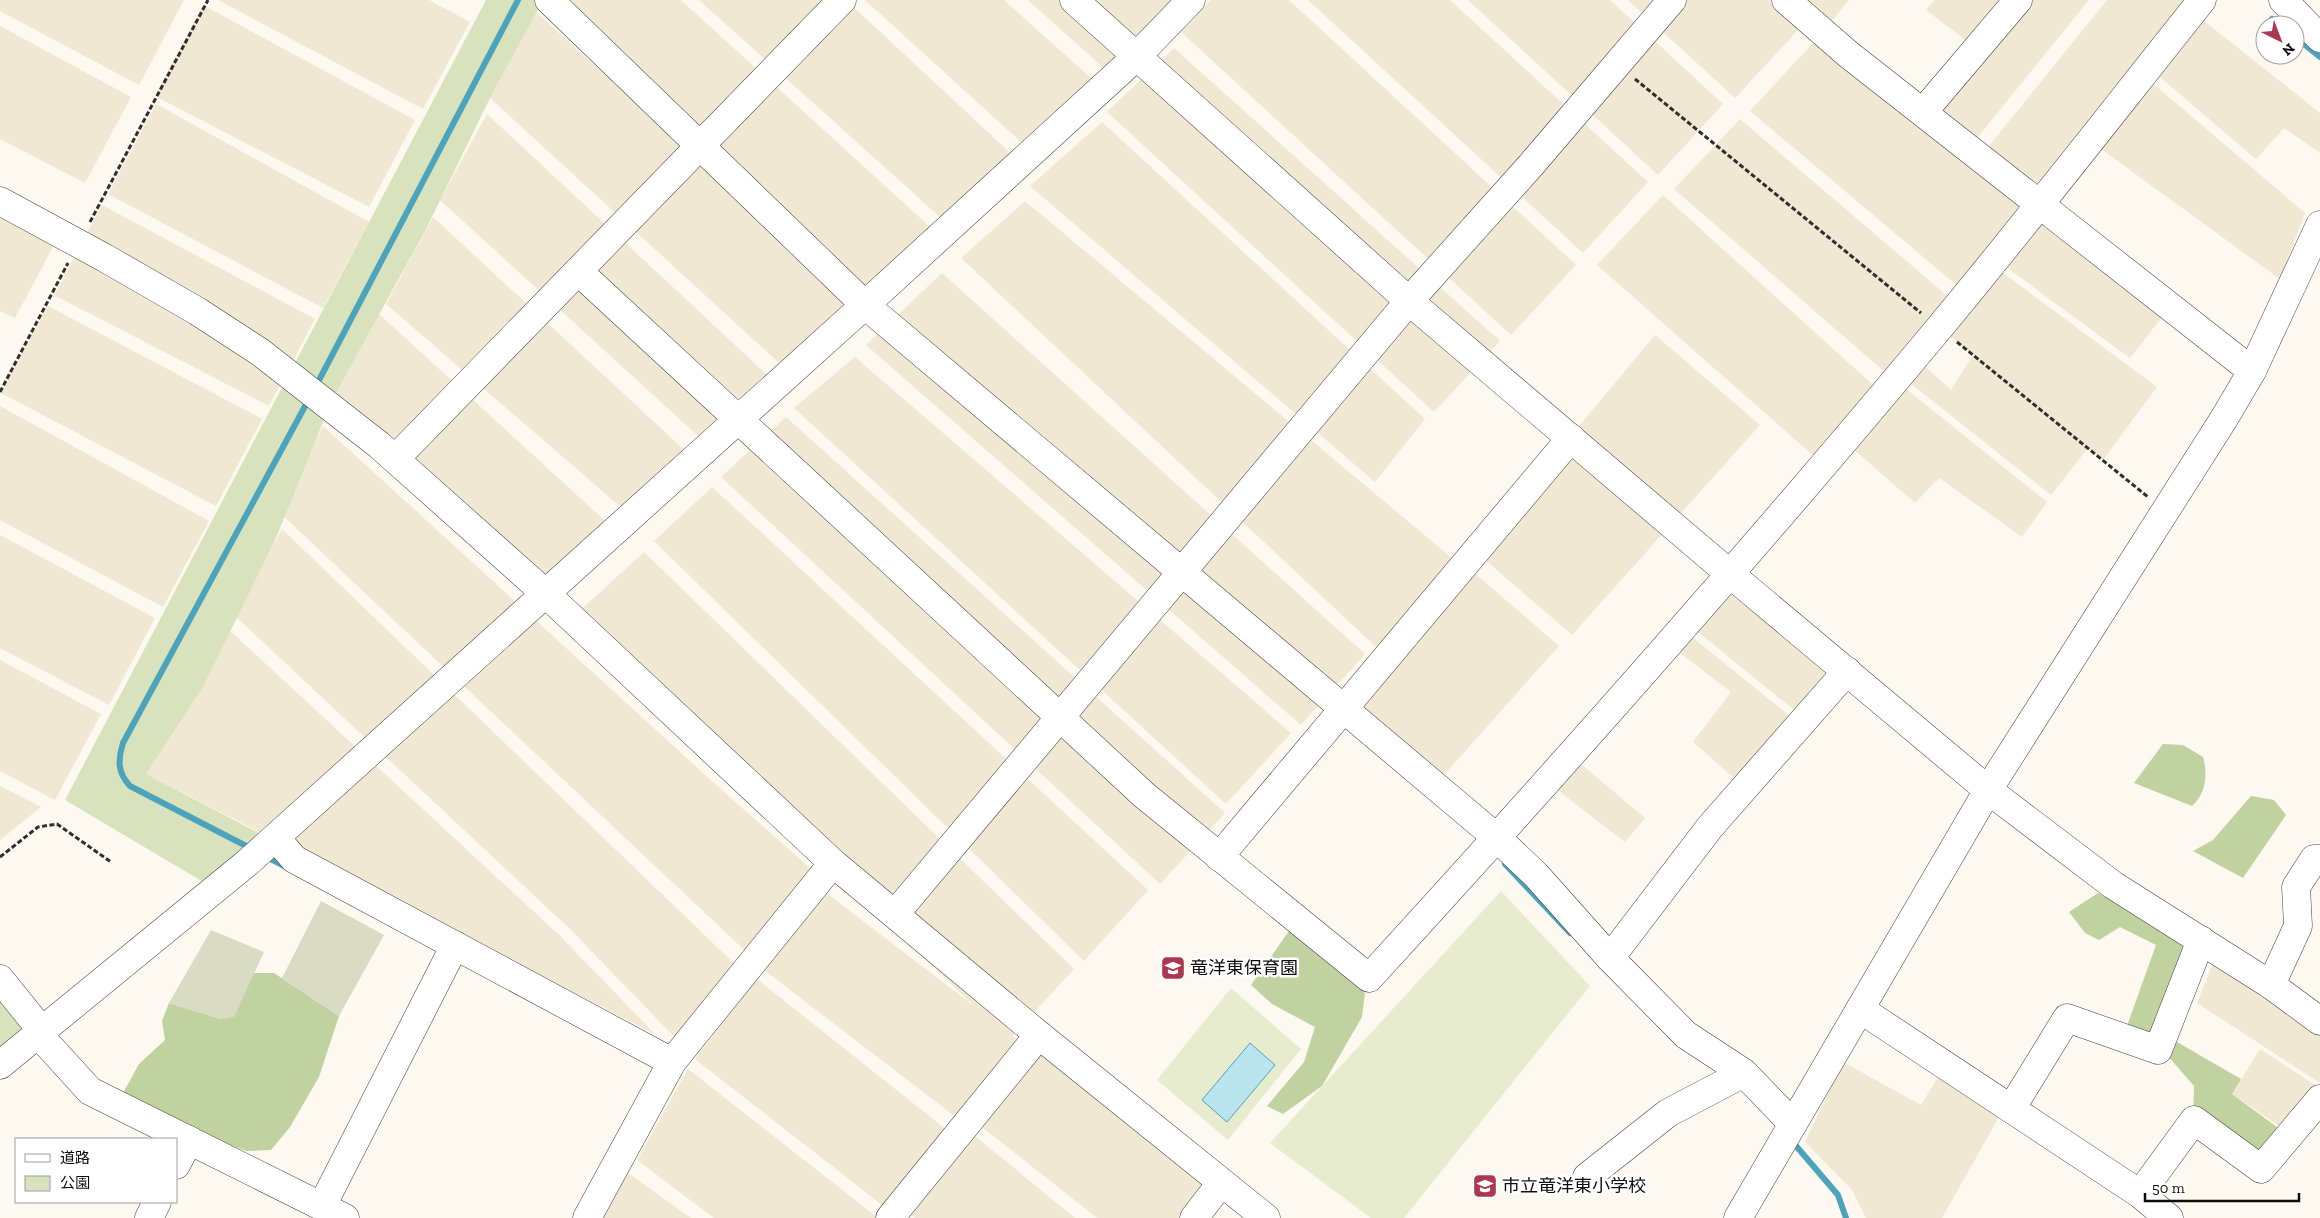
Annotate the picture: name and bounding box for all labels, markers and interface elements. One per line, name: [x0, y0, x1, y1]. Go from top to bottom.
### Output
north arrow: [2255, 15, 2305, 65]
text: N: [2278, 39, 2298, 59]
school or university icon: 竜洋東保育園: [1160, 955, 1186, 981]
place label: 竜洋東保育園: [1190, 957, 1298, 979]
legend: [15, 1138, 178, 1203]
text: 道路: [60, 1149, 90, 1167]
scale bar: [2145, 1170, 2299, 1202]
school or university icon: 市立竜洋東小学校: [1472, 1173, 1498, 1199]
text: 公園: [60, 1174, 90, 1192]
place label: 市立竜洋東小学校: [1502, 1175, 1646, 1197]
text: 50 m: [2152, 1179, 2185, 1197]

